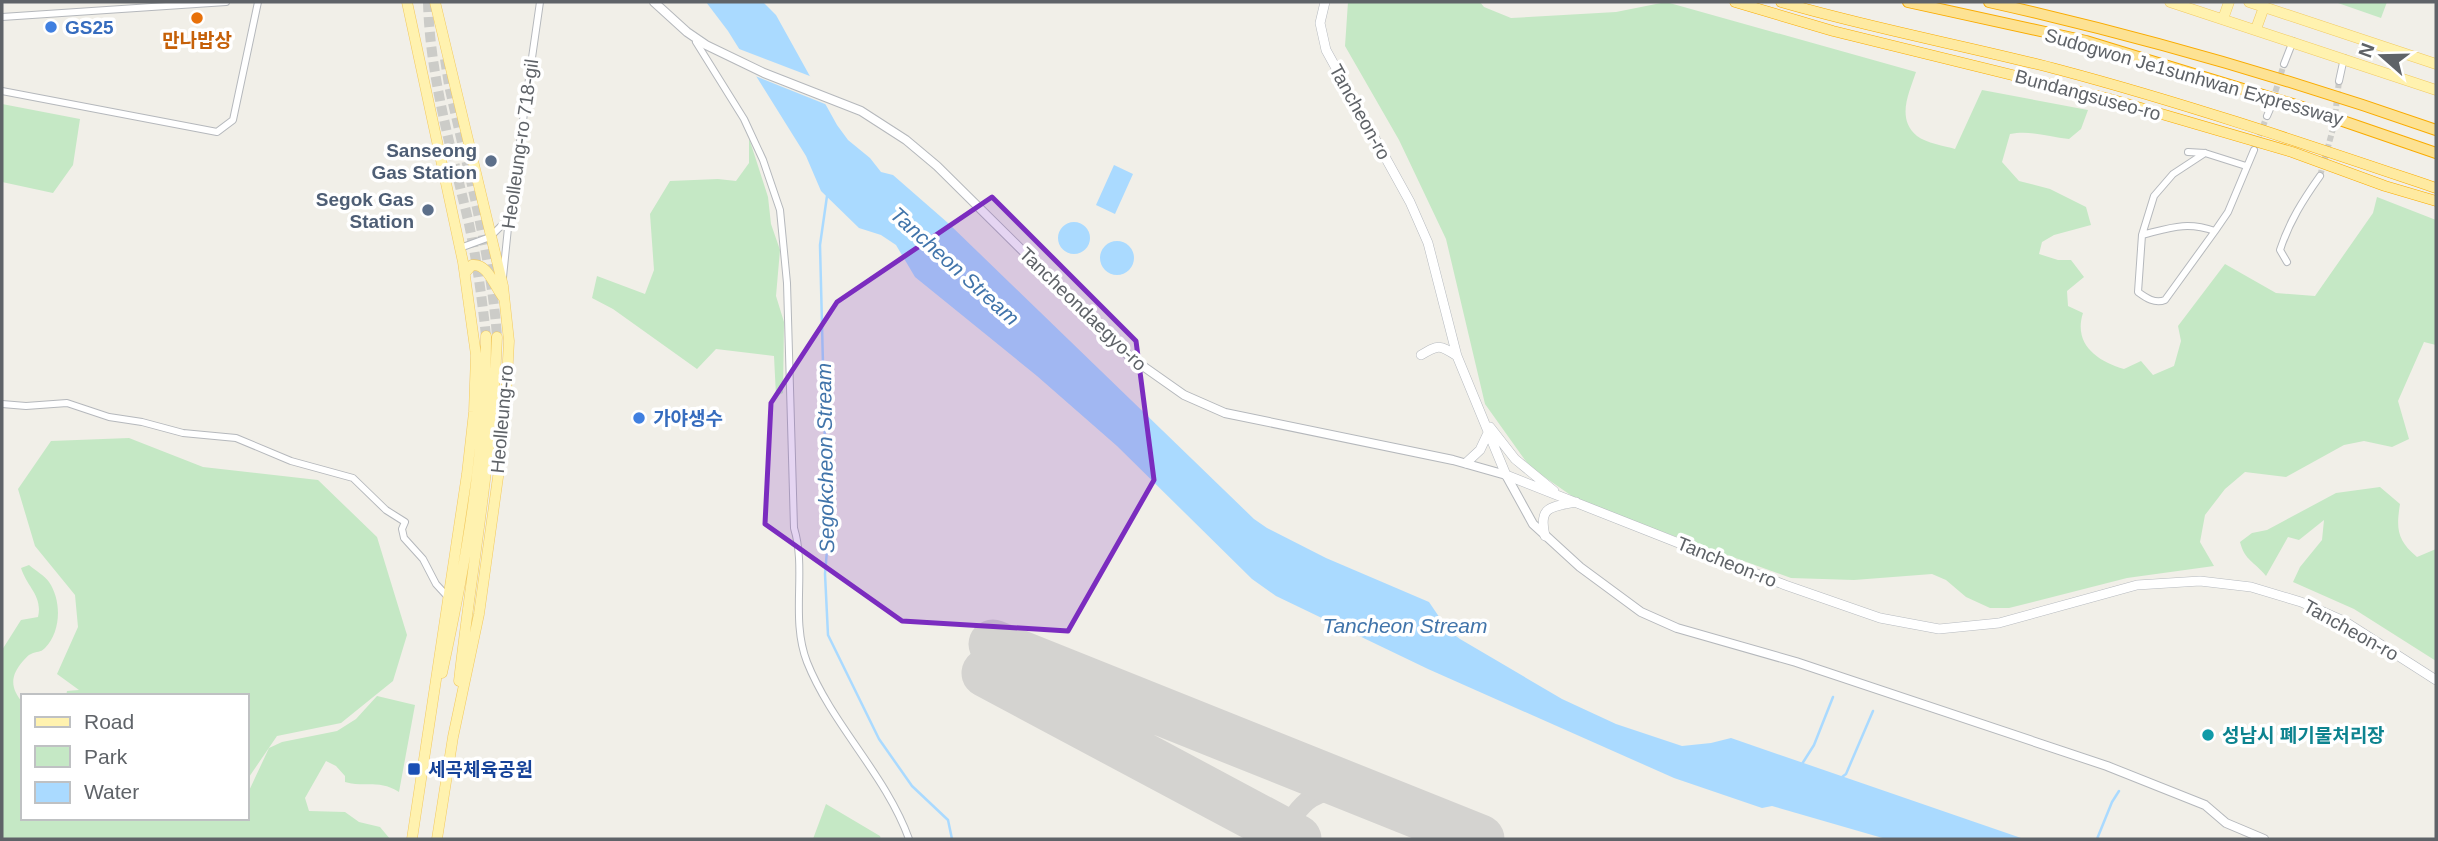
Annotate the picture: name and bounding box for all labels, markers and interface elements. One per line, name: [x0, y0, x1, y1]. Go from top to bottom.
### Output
marker: 만나밥상: [189, 10, 205, 26]
place label: GS25: [65, 17, 114, 38]
marker: GS25: [43, 19, 59, 35]
north arrow: [2347, 21, 2417, 91]
street label: Sudogwon Je1sunhwan Expressway: [2042, 24, 2346, 130]
place label: 만나밥상: [162, 30, 232, 51]
text: N: [2354, 40, 2379, 60]
street label: Heolleung-ro 718-gil: [498, 58, 542, 230]
street label: Tancheon-ro: [1325, 61, 1395, 163]
street label: Bundangsuseo-ro: [2013, 65, 2163, 125]
place label: Sanseong Gas Station: [371, 140, 477, 183]
marker: Sanseong Gas Station: [483, 153, 499, 169]
place label: Segok Gas Station: [316, 189, 414, 232]
marker: Segok Gas Station: [420, 202, 436, 218]
water label: Tancheon Stream: [886, 202, 1024, 330]
street label: Tancheondaegyo-ro: [1015, 243, 1151, 375]
water label: Segokcheon Stream: [812, 363, 838, 553]
street label: Heolleung-ro: [487, 364, 517, 474]
place label: 가야생수: [653, 408, 723, 429]
marker: 가야생수: [631, 410, 647, 426]
street label: Tancheon-ro: [1674, 532, 1780, 592]
street label: Tancheon-ro: [2300, 595, 2402, 665]
water label: Tancheon Stream: [1323, 614, 1488, 637]
legend: [21, 694, 248, 820]
text: Road: [84, 710, 134, 733]
place label: 성남시 폐기물처리장: [2222, 725, 2385, 746]
marker: 성남시 폐기물처리장: [2200, 727, 2216, 743]
text: Park: [84, 745, 128, 768]
place label: 세곡체육공원: [428, 759, 533, 780]
marker: 세곡체육공원: [406, 761, 422, 777]
text: Water: [84, 780, 139, 803]

